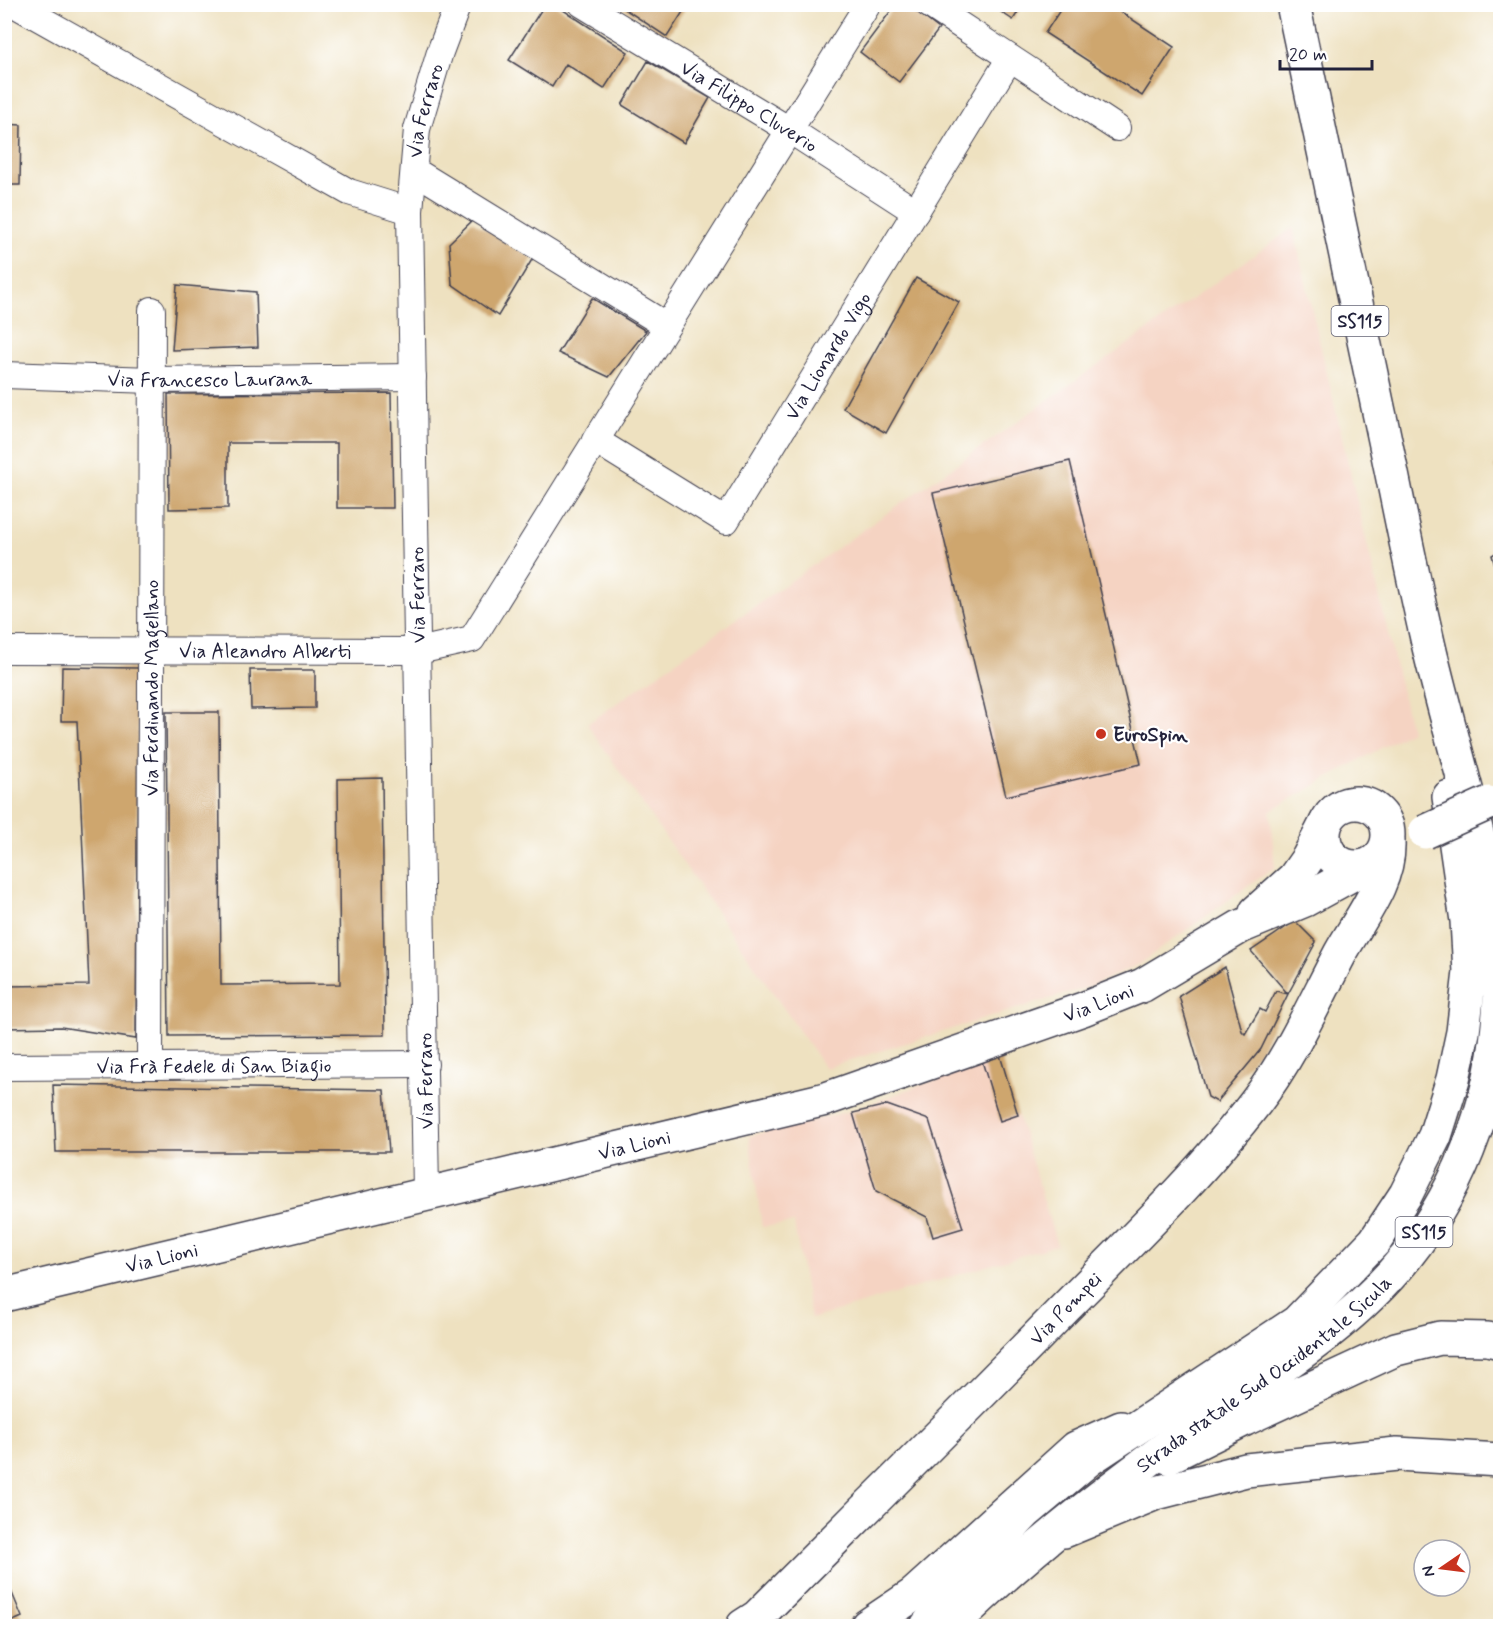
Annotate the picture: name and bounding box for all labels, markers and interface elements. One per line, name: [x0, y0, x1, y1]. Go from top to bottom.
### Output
scale bar: [1280, 33, 1372, 71]
text: 20 m: [1289, 43, 1327, 67]
street label: Via Filippo Cluverio: [675, 55, 822, 160]
street label: Via Ferraro: [403, 60, 451, 159]
street label: Via Lionardo Vigo: [779, 287, 878, 426]
road number: SS115: [1332, 306, 1388, 336]
street label: Via Francesco Laurana: [107, 366, 313, 395]
street label: Via Ferraro: [404, 546, 433, 643]
street label: Via Ferdinando Magellano: [139, 580, 168, 796]
street label: Via Aleandro Alberti: [179, 638, 351, 666]
place label: EuroSpin: [1113, 722, 1188, 749]
marker: EuroSpin: [1094, 727, 1108, 741]
street label: Via Lioni: [1060, 978, 1138, 1030]
street label: Via Ferraro: [412, 1032, 441, 1129]
street label: Via Frà Fedele di San Biagio: [96, 1053, 332, 1082]
street label: Via Lioni: [596, 1124, 674, 1168]
road number: SS115: [1396, 1217, 1452, 1247]
street label: Via Lioni: [123, 1237, 201, 1281]
street label: Via Pompei: [1024, 1266, 1109, 1352]
street label: Strada statale Sud Occidentale Sicula: [1131, 1270, 1398, 1480]
north arrow: [1412, 1538, 1472, 1598]
text: N: [1417, 1564, 1440, 1579]

